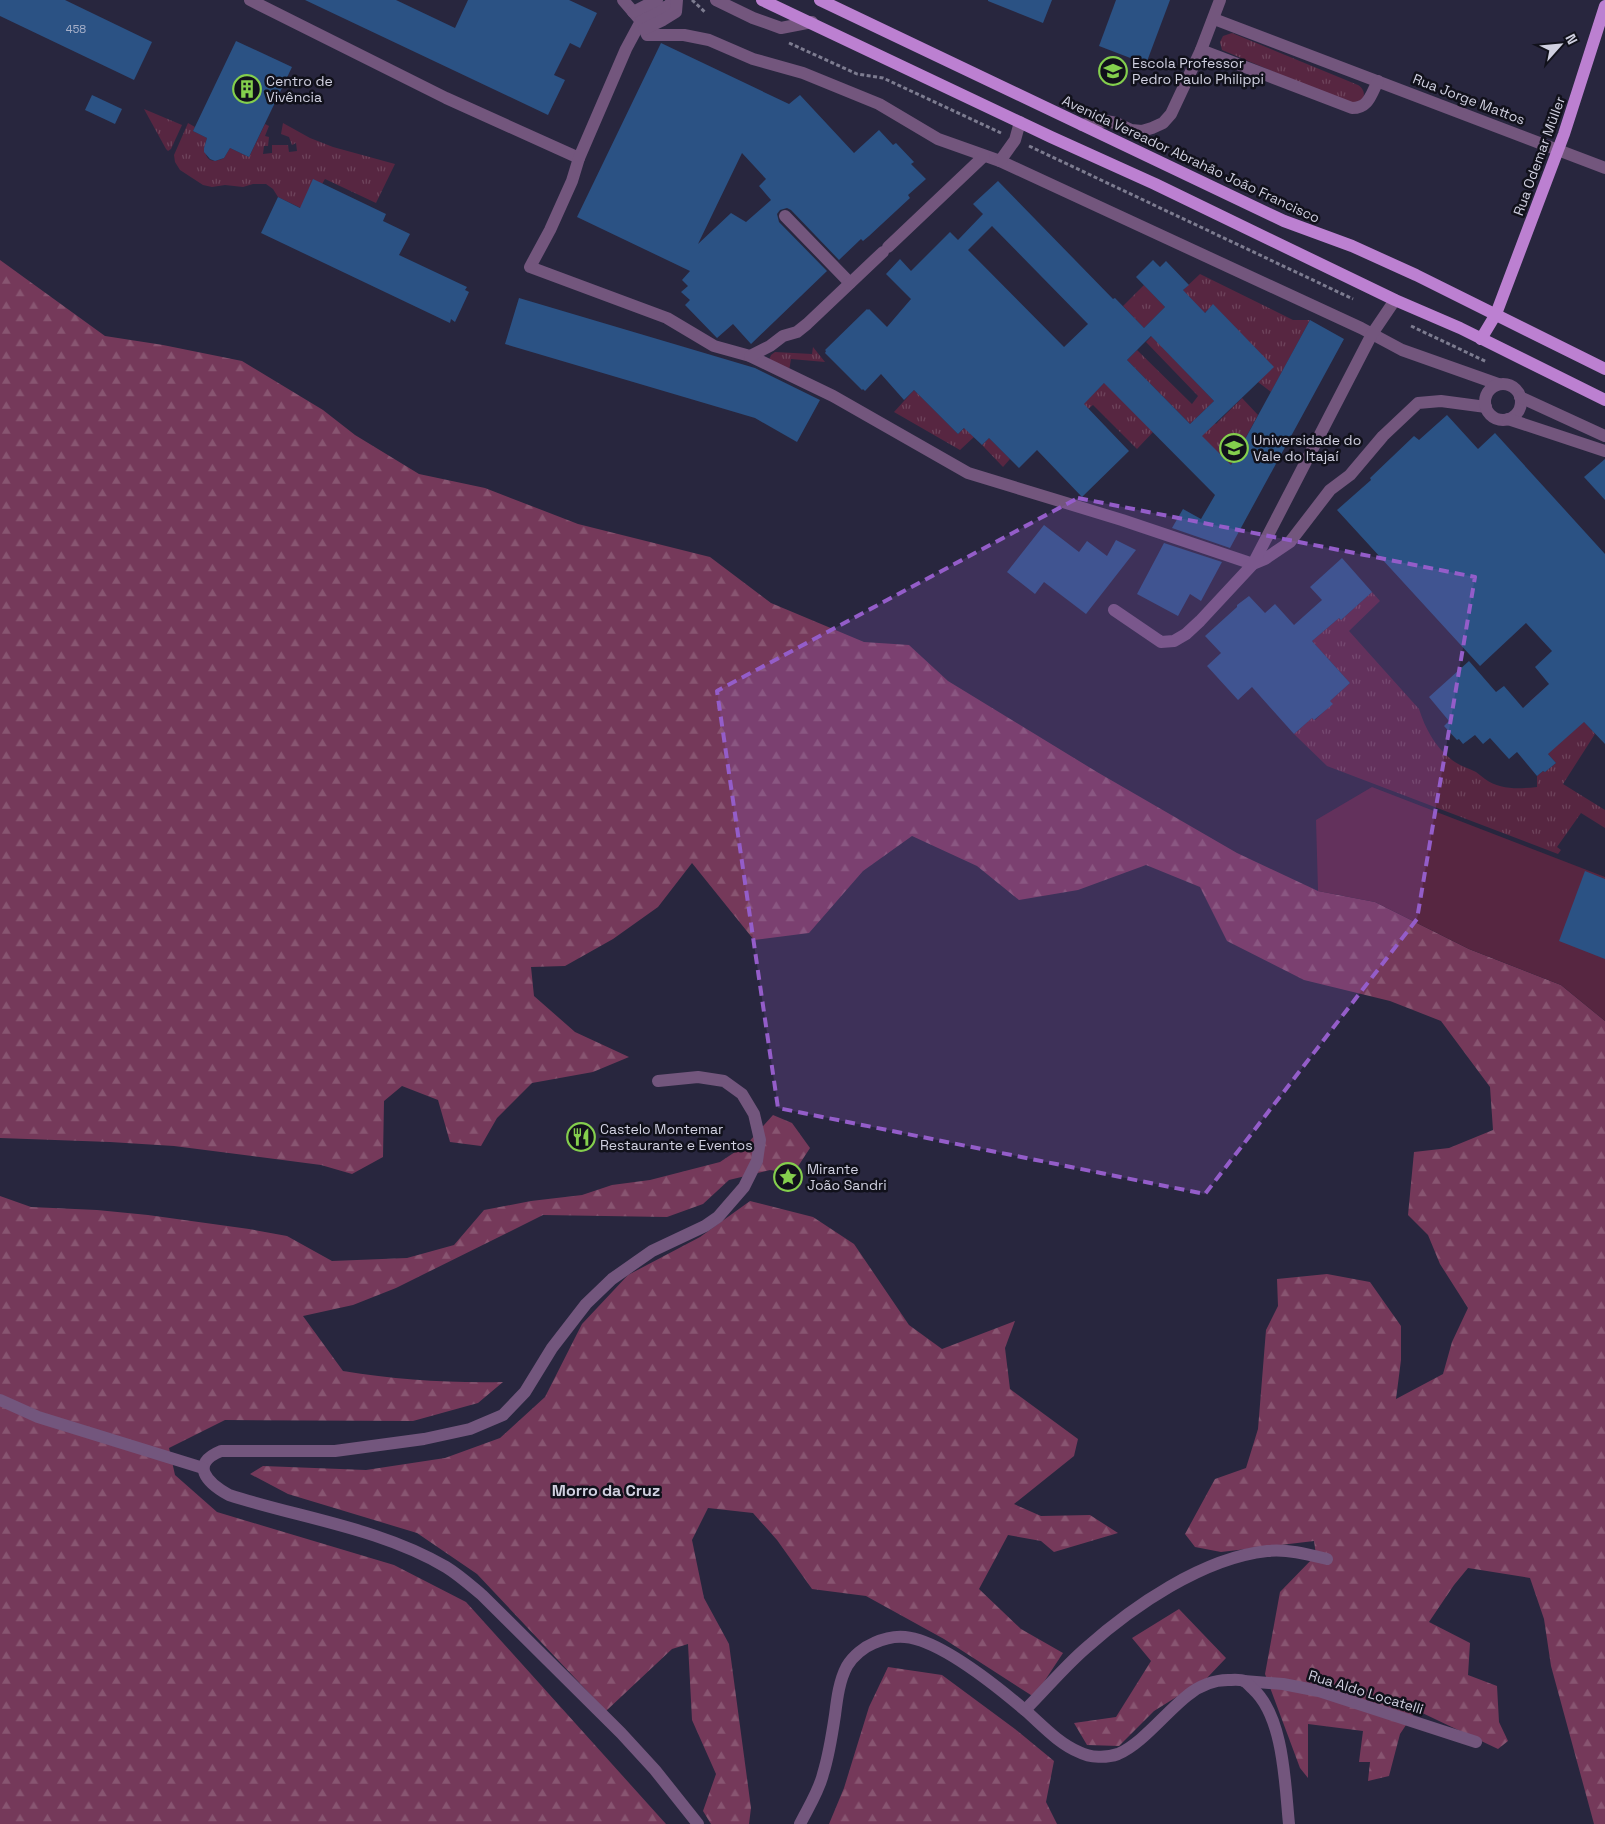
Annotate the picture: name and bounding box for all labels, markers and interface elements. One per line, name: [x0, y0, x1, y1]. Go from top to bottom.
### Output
north arrow: [1535, 20, 1585, 70]
house number: 458: [66, 22, 86, 36]
text: N: [1561, 31, 1582, 47]
place label: Escola Professor Pedro Paulo Philippi: [1132, 54, 1264, 88]
school or university icon: Escola Professor Pedro Paulo Philippi: [1098, 56, 1128, 86]
street label: Rua Jorge Mattos: [1410, 69, 1528, 129]
place label: Centro de Vivência: [266, 72, 333, 106]
building icon: Centro de Vivência: [232, 74, 262, 104]
street label: Avenida Vereador Abrahão João Francisco: [1059, 91, 1323, 227]
street label: Rua Odemar Müller: [1509, 94, 1569, 218]
place label: Universidade do Vale do Itajaí: [1253, 431, 1361, 465]
school or university icon: Universidade do Vale do Itajaí: [1219, 433, 1249, 463]
place label: Castelo Montemar Restaurante e Eventos: [600, 1120, 753, 1154]
restaurant icon: Castelo Montemar Restaurante e Eventos: [566, 1122, 596, 1152]
place label: Mirante João Sandri: [807, 1160, 887, 1194]
place icon: Mirante João Sandri: [773, 1162, 803, 1192]
district label: Morro da Cruz: [552, 1480, 660, 1501]
street label: Rua Aldo Locatelli: [1306, 1666, 1426, 1718]

